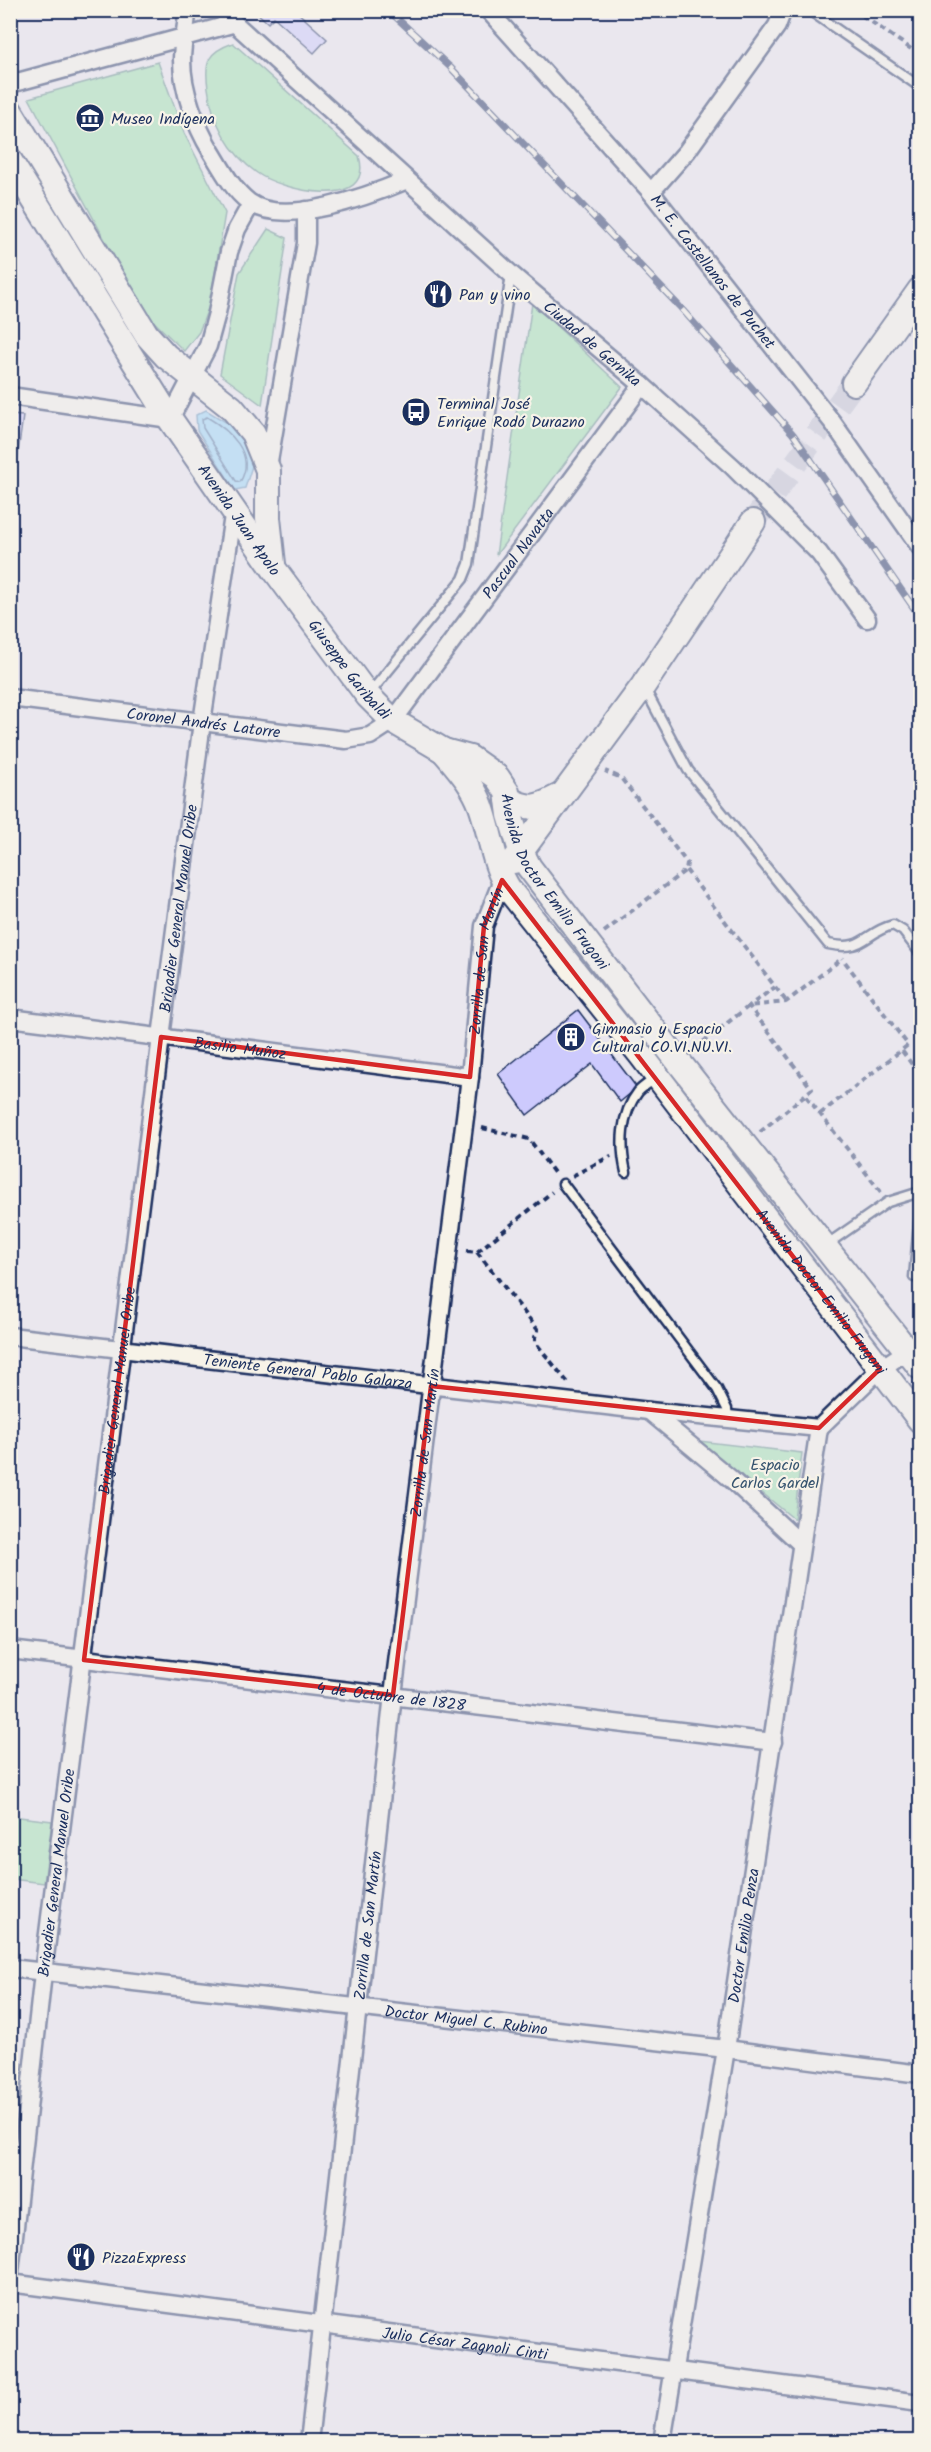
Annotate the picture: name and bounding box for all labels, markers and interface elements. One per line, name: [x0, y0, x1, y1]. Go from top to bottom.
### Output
museum icon: Museo Indígena: [74, 102, 106, 134]
place label: Museo Indígena: [111, 107, 215, 132]
street label: M. E. Castellanos de Puchet: [643, 189, 782, 356]
restaurant icon: Pan y vino: [422, 278, 454, 310]
place label: Pan y vino: [459, 283, 530, 308]
street label: Ciudad de Gernika: [537, 295, 646, 393]
place label: Terminal José Enrique Rodó Durazno: [437, 392, 585, 435]
bus stop icon: Terminal José Enrique Rodó Durazno: [400, 396, 432, 428]
street label: Avenida Juan Apolo: [191, 459, 286, 582]
street label: Pascual Navatta: [477, 503, 561, 604]
street label: Giuseppe Garibaldi: [301, 614, 397, 727]
street label: Coronel Andrés Latorre: [125, 702, 282, 746]
street label: Avenida Doctor Emilio Frugoni: [493, 792, 616, 977]
street label: Brigadier General Manuel Oribe: [153, 803, 205, 1014]
street label: Zorrilla de San Martín: [463, 884, 512, 1036]
place label: Gimnasio y Espacio Cultural CO.VI.NU.VI.: [592, 1017, 732, 1060]
building icon: Gimnasio y Espacio Cultural CO.VI.NU.VI.: [555, 1021, 587, 1053]
street label: Basilio Muñoz: [192, 1031, 288, 1067]
street label: Avenida Doctor Emilio Frugoni: [749, 1204, 893, 1382]
street label: Brigadier General Manuel Oribe: [92, 1285, 143, 1496]
street label: Teniente General Pablo Galarza: [202, 1348, 414, 1397]
street label: Zorrilla de San Martín: [404, 1367, 448, 1519]
park label: Espacio Carlos Gardel: [731, 1453, 819, 1496]
street label: 4 de Octubre de 1828: [315, 1676, 467, 1719]
street label: Brigadier General Manuel Oribe: [32, 1767, 83, 1978]
street label: Zorrilla de San Martín: [348, 1850, 389, 2001]
street label: Doctor Emilio Penza: [722, 1866, 767, 2005]
street label: Doctor Miguel C. Rubino: [383, 1999, 549, 2043]
restaurant icon: PizzaExpress: [65, 2241, 97, 2273]
place label: PizzaExpress: [102, 2246, 186, 2271]
street label: Julio César Zagnoli Cinti: [381, 2321, 550, 2368]

